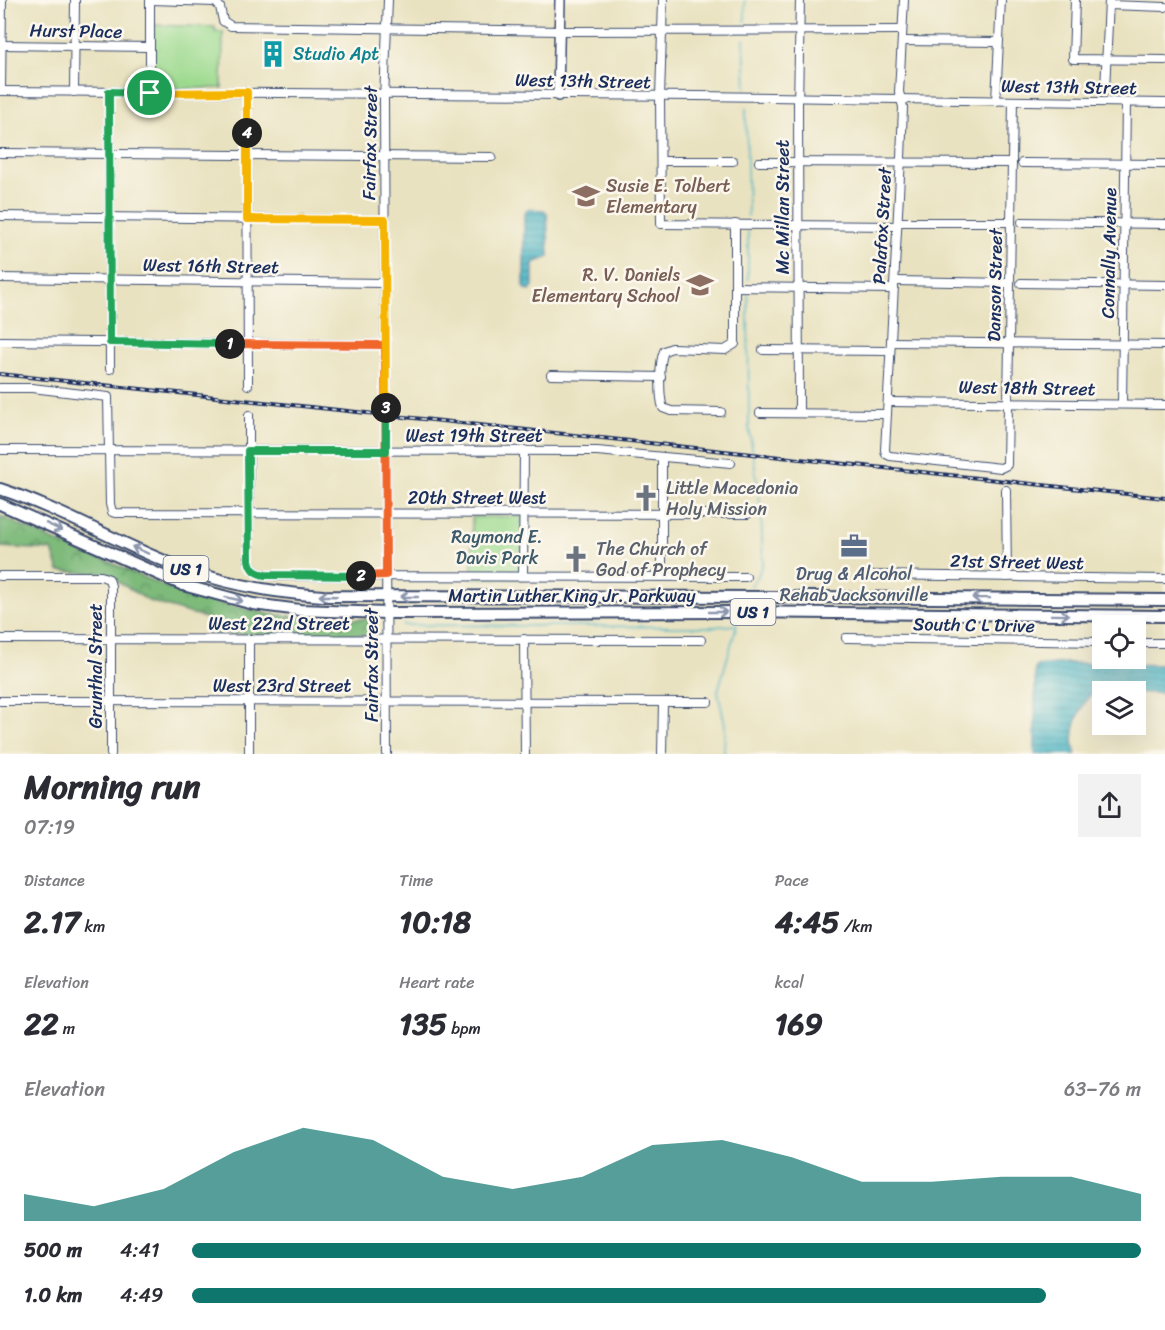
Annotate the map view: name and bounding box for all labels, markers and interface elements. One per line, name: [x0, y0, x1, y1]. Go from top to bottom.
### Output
street label: Hurst Place: [29, 14, 123, 48]
place label: Studio Apt: [293, 38, 379, 70]
building icon: Studio Apt: [258, 39, 288, 69]
street label: West 13th Street: [515, 64, 651, 98]
pin: [124, 67, 175, 118]
street label: West 13th Street: [1001, 70, 1137, 104]
icon: arrive: [133, 76, 166, 109]
street label: Fairfax Street: [353, 85, 387, 200]
pin: 4: [232, 118, 262, 148]
text: 4: [242, 118, 252, 147]
street label: Mc Millan Street: [767, 140, 799, 274]
street label: Palafox Street: [863, 166, 901, 285]
place label: Susie E. Tolbert Elementary: [606, 170, 731, 223]
school or university icon: Susie E. Tolbert Elementary: [571, 181, 601, 211]
street label: Connally Avenue: [1092, 187, 1126, 319]
street label: Danson Street: [978, 227, 1012, 342]
street label: West 16th Street: [143, 249, 279, 283]
place label: R. V. Daniels Elementary School: [531, 259, 681, 312]
school or university icon: R. V. Daniels Elementary School: [685, 270, 715, 300]
pin: 1: [215, 329, 245, 359]
text: 1: [227, 329, 233, 358]
street label: West 18th Street: [958, 371, 1096, 405]
pin: 3: [371, 393, 401, 423]
text: 3: [382, 393, 390, 422]
street label: West 19th Street: [405, 420, 543, 452]
place label: Little Macedonia Holy Mission: [666, 472, 798, 525]
street label: 20th Street West: [408, 482, 546, 514]
church icon: Little Macedonia Holy Mission: [631, 483, 661, 513]
park label: Raymond E. Davis Park: [451, 521, 543, 574]
one-way arrow: [44, 522, 62, 534]
office icon: Drug & Alcohol Rehab Jacksonville: [839, 531, 869, 561]
place label: The Church of God of Prophecy: [596, 533, 727, 586]
one-way arrow: [131, 544, 149, 555]
church icon: The Church of God of Prophecy: [561, 544, 591, 574]
street label: 21st Street West: [950, 545, 1084, 579]
road number: US 1: [164, 556, 208, 582]
place label: Drug & Alcohol Rehab Jacksonville: [780, 558, 929, 611]
pin: 2: [346, 561, 376, 591]
text: 2: [356, 561, 366, 590]
street label: Martin Luther King Jr. Parkway: [448, 580, 696, 612]
one-way arrow: [318, 590, 338, 602]
one-way arrow: [399, 591, 419, 603]
one-way arrow: [971, 592, 991, 604]
one-way arrow: [225, 594, 244, 606]
road number: US 1: [730, 599, 776, 625]
street label: Grunthal Street: [80, 603, 112, 729]
one-way arrow: [707, 606, 727, 618]
street label: Fairfax Street: [356, 607, 388, 722]
street label: West 22nd Street: [208, 608, 350, 640]
street label: South C L Drive: [913, 608, 1035, 642]
one-way arrow: [1049, 609, 1069, 621]
map controls: [1092, 615, 1146, 735]
button: locate: [1092, 615, 1146, 669]
street label: West 23rd Street: [213, 670, 351, 702]
button: layers: [1092, 681, 1146, 735]
text: Morning run: [24, 758, 200, 816]
button: share: [1078, 774, 1141, 837]
text: 07:19: [24, 810, 75, 845]
text: Distance: [24, 866, 85, 895]
text: Time: [399, 866, 433, 895]
text: Pace: [775, 866, 809, 895]
text: 2.17: [24, 895, 80, 949]
text: 10:18: [399, 895, 471, 949]
text: 4:45: [775, 895, 840, 949]
text: km: [80, 912, 105, 941]
text: /km: [840, 912, 872, 941]
text: Elevation: [24, 968, 89, 997]
text: Heart rate: [399, 968, 474, 997]
text: kcal: [775, 968, 804, 997]
text: 22: [24, 997, 59, 1051]
text: 135: [399, 997, 447, 1051]
text: 169: [775, 997, 823, 1051]
text: m: [59, 1014, 75, 1043]
text: bpm: [447, 1014, 481, 1043]
text: Elevation: [24, 1072, 105, 1107]
text: 63–76 m: [1064, 1072, 1141, 1107]
text: 500 m: [24, 1233, 82, 1268]
text: 4:41: [120, 1233, 160, 1268]
text: 1.0 km: [24, 1278, 82, 1313]
text: 4:49: [120, 1278, 163, 1313]

